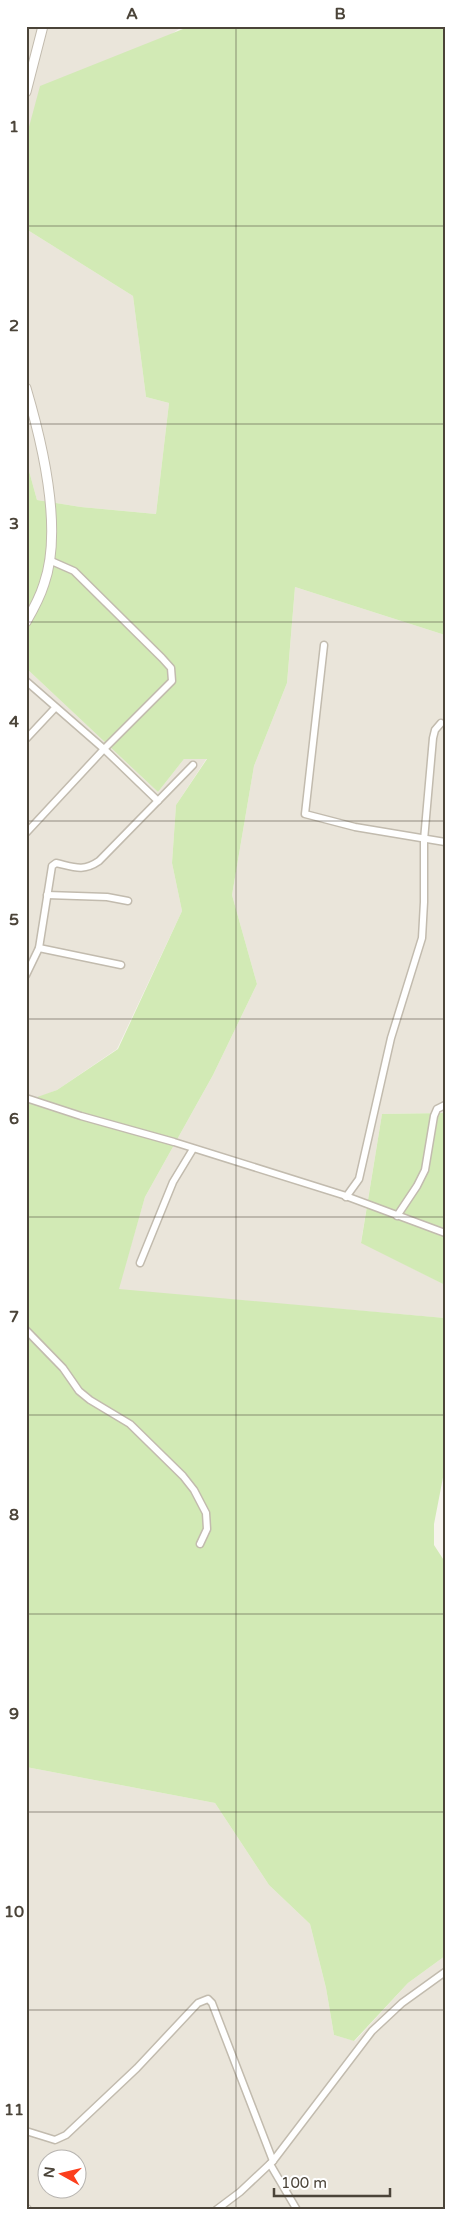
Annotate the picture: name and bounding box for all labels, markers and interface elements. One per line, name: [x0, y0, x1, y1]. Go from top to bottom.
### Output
text: A: [126, 4, 138, 24]
text: B: [334, 4, 346, 24]
text: 1: [9, 117, 19, 137]
text: 2: [9, 316, 19, 336]
text: 3: [9, 514, 19, 534]
text: 4: [9, 712, 19, 732]
text: 5: [9, 910, 19, 930]
text: 6: [9, 1109, 19, 1129]
text: 7: [9, 1307, 19, 1327]
text: 8: [9, 1505, 19, 1525]
text: 9: [9, 1704, 19, 1724]
text: 10: [4, 1902, 24, 1922]
text: 11: [4, 2100, 24, 2120]
north arrow: [38, 2148, 88, 2198]
text: N: [40, 2166, 59, 2179]
scale bar: [274, 2166, 390, 2198]
text: 100 m: [281, 2174, 327, 2192]

